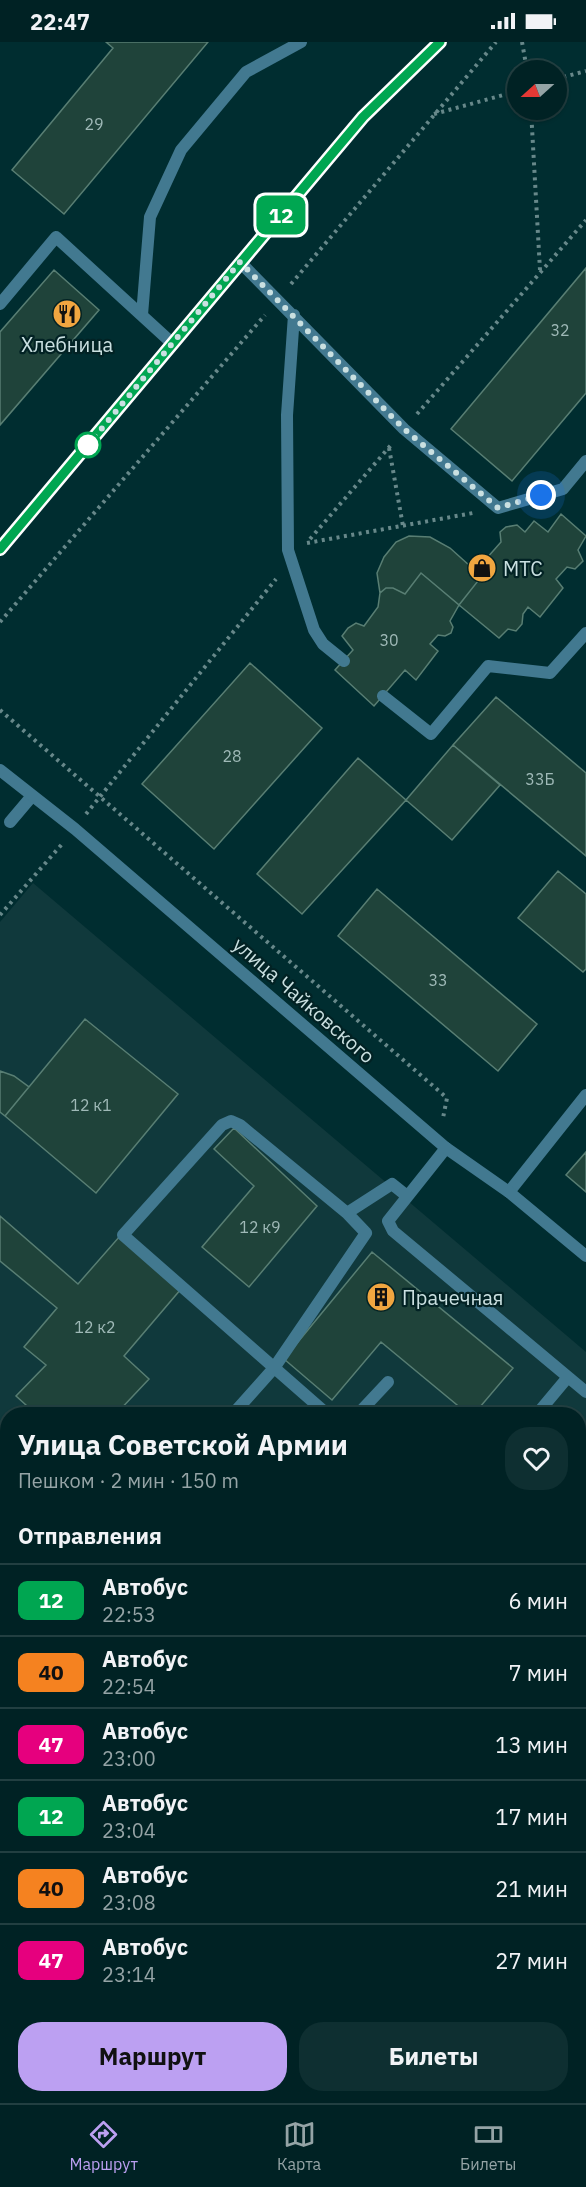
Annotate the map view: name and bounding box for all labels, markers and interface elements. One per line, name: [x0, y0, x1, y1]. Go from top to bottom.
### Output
text: 22:47: [30, 7, 90, 36]
north arrow: [507, 60, 567, 120]
map controls: [507, 60, 567, 120]
house number: 29: [84, 114, 104, 134]
line badge: 12: [254, 196, 308, 234]
text: 12: [268, 201, 294, 229]
restaurant icon: Хлебница: [51, 298, 83, 330]
house number: 32: [550, 320, 570, 340]
place label: Хлебница: [21, 331, 113, 358]
unlabelled marker: [75, 432, 101, 458]
your location: [526, 480, 556, 510]
shop icon: МТС: [466, 552, 498, 584]
place label: МТС: [503, 555, 543, 582]
house number: 30: [379, 630, 399, 650]
house number: 28: [222, 746, 242, 766]
house number: 33Б: [525, 769, 555, 789]
street label: улица Чайковского: [227, 931, 381, 1069]
house number: 33: [428, 970, 448, 990]
house number: 12 к1: [70, 1095, 112, 1115]
house number: 12 к9: [239, 1217, 281, 1237]
building icon: Прачечная: [365, 1281, 397, 1313]
place label: Прачечная: [402, 1284, 504, 1311]
house number: 12 к2: [74, 1317, 116, 1337]
text: Улица Советской Армии: [18, 1426, 348, 1463]
button: heart: [505, 1427, 568, 1490]
text: Пешком · 2 мин · 150 m: [18, 1467, 239, 1494]
text: Отправления: [18, 1521, 162, 1550]
text: Автобус: [102, 1572, 188, 1601]
text: 12: [38, 1586, 64, 1614]
text: 6 мин: [508, 1586, 568, 1615]
text: 22:53: [102, 1601, 156, 1628]
text: Автобус: [102, 1644, 188, 1673]
text: 40: [38, 1658, 64, 1686]
text: 7 мин: [508, 1658, 568, 1687]
text: 22:54: [102, 1673, 156, 1700]
text: Автобус: [102, 1716, 188, 1745]
text: 47: [38, 1730, 64, 1758]
text: 13 мин: [495, 1730, 568, 1759]
text: 23:00: [102, 1745, 156, 1772]
text: Автобус: [102, 1788, 188, 1817]
text: 12: [38, 1802, 64, 1830]
text: 17 мин: [495, 1802, 568, 1831]
text: 23:04: [102, 1817, 156, 1844]
text: Автобус: [102, 1860, 188, 1889]
text: 40: [38, 1874, 64, 1902]
text: 21 мин: [495, 1874, 568, 1903]
text: 23:08: [102, 1889, 156, 1916]
text: Автобус: [102, 1932, 188, 1961]
text: 47: [38, 1946, 64, 1974]
text: 27 мин: [495, 1946, 568, 1975]
text: 23:14: [102, 1961, 156, 1988]
button: Маршрут: [18, 2022, 287, 2091]
button: Билеты: [299, 2022, 568, 2091]
tab: Маршрут: [70, 2118, 138, 2174]
tab: Карта: [277, 2118, 321, 2174]
tab: Билеты: [460, 2118, 516, 2174]

